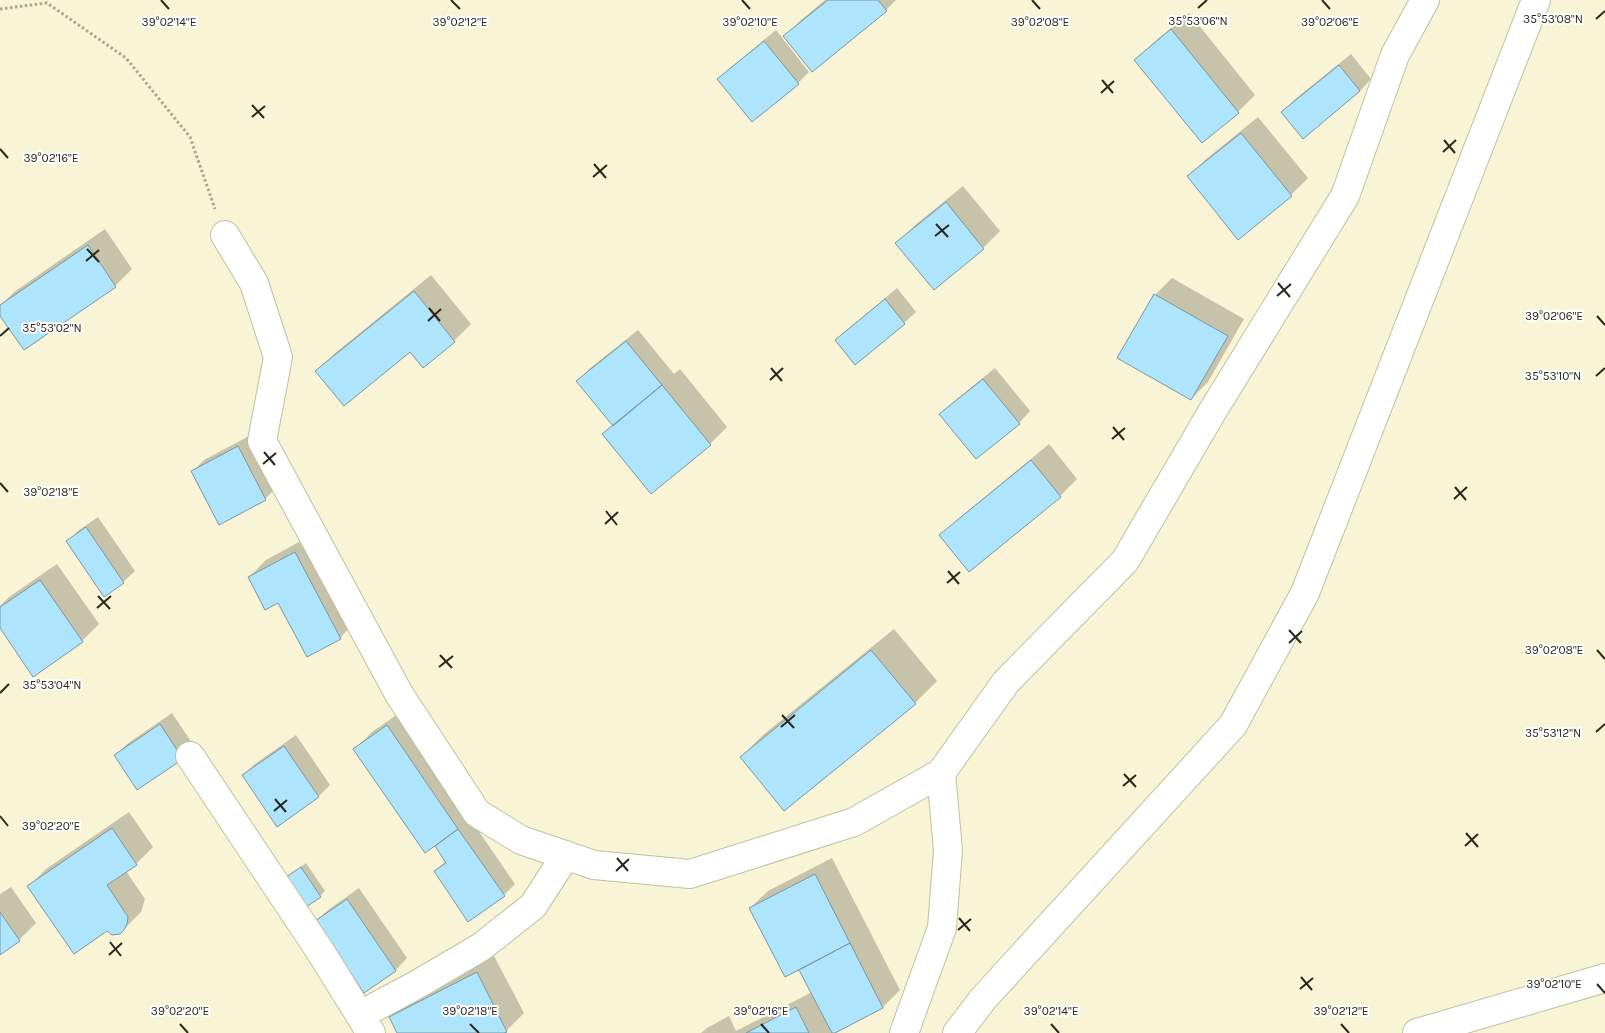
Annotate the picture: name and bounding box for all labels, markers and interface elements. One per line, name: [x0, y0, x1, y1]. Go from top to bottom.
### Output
text: 35°53'08"N: [1523, 12, 1583, 26]
text: 35°53'06"N: [1168, 14, 1228, 28]
text: 39°02'14"E: [142, 15, 196, 29]
text: 39°02'12"E: [432, 15, 488, 29]
text: 39°02'10"E: [722, 15, 778, 29]
text: 39°02'08"E: [1011, 15, 1069, 29]
text: 39°02'06"E: [1301, 15, 1359, 29]
text: 39°02'16"E: [23, 151, 79, 165]
text: 39°02'06"E: [1525, 309, 1583, 323]
text: 35°53'02"N: [22, 321, 82, 335]
text: 35°53'10"N: [1525, 369, 1581, 383]
text: 39°02'18"E: [23, 485, 79, 499]
text: 39°02'08"E: [1525, 643, 1583, 657]
text: 35°53'04"N: [22, 678, 82, 692]
text: 35°53'12"N: [1525, 726, 1581, 740]
text: 39°02'20"E: [22, 819, 80, 833]
text: 39°02'10"E: [1526, 977, 1582, 991]
text: 39°02'20"E: [151, 1004, 209, 1018]
text: 39°02'18"E: [442, 1004, 498, 1018]
text: 39°02'16"E: [733, 1004, 789, 1018]
text: 39°02'14"E: [1024, 1004, 1078, 1018]
text: 39°02'12"E: [1313, 1004, 1369, 1018]

